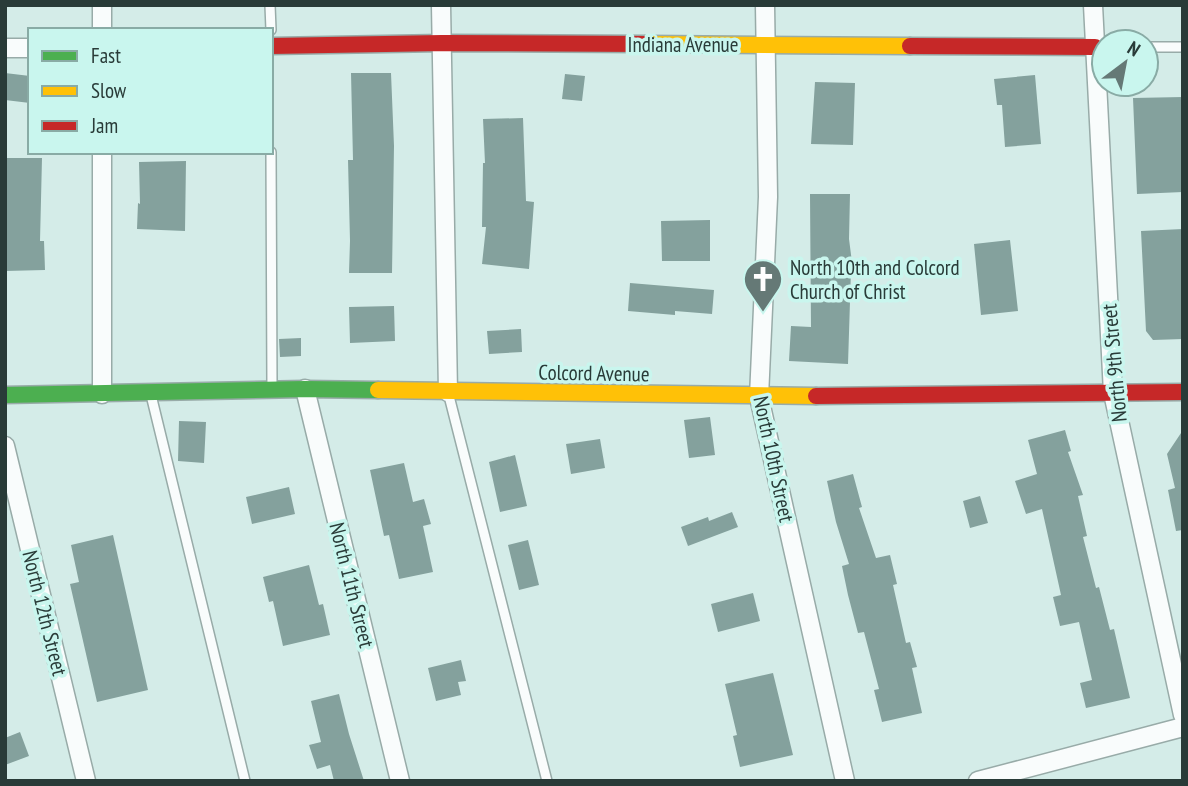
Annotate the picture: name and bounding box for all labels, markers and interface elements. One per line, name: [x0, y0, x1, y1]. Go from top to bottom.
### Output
legend: [28, 28, 273, 154]
north arrow: [1090, 28, 1160, 98]
street label: Indiana Avenue: [628, 31, 738, 58]
text: N: [1123, 36, 1145, 61]
text: Fast: [91, 42, 121, 69]
text: Slow: [91, 77, 127, 104]
text: Jam: [90, 112, 118, 139]
place label: North 10th and Colcord Church of Christ: [790, 254, 960, 305]
church icon: North 10th and Colcord Church of Christ: [742, 258, 784, 313]
street label: North 9th Street: [1095, 303, 1133, 423]
street label: Colcord Avenue: [538, 359, 650, 387]
street label: North 10th Street: [747, 394, 801, 525]
street label: North 11th Street: [323, 520, 381, 651]
street label: North 12th Street: [16, 548, 74, 679]

